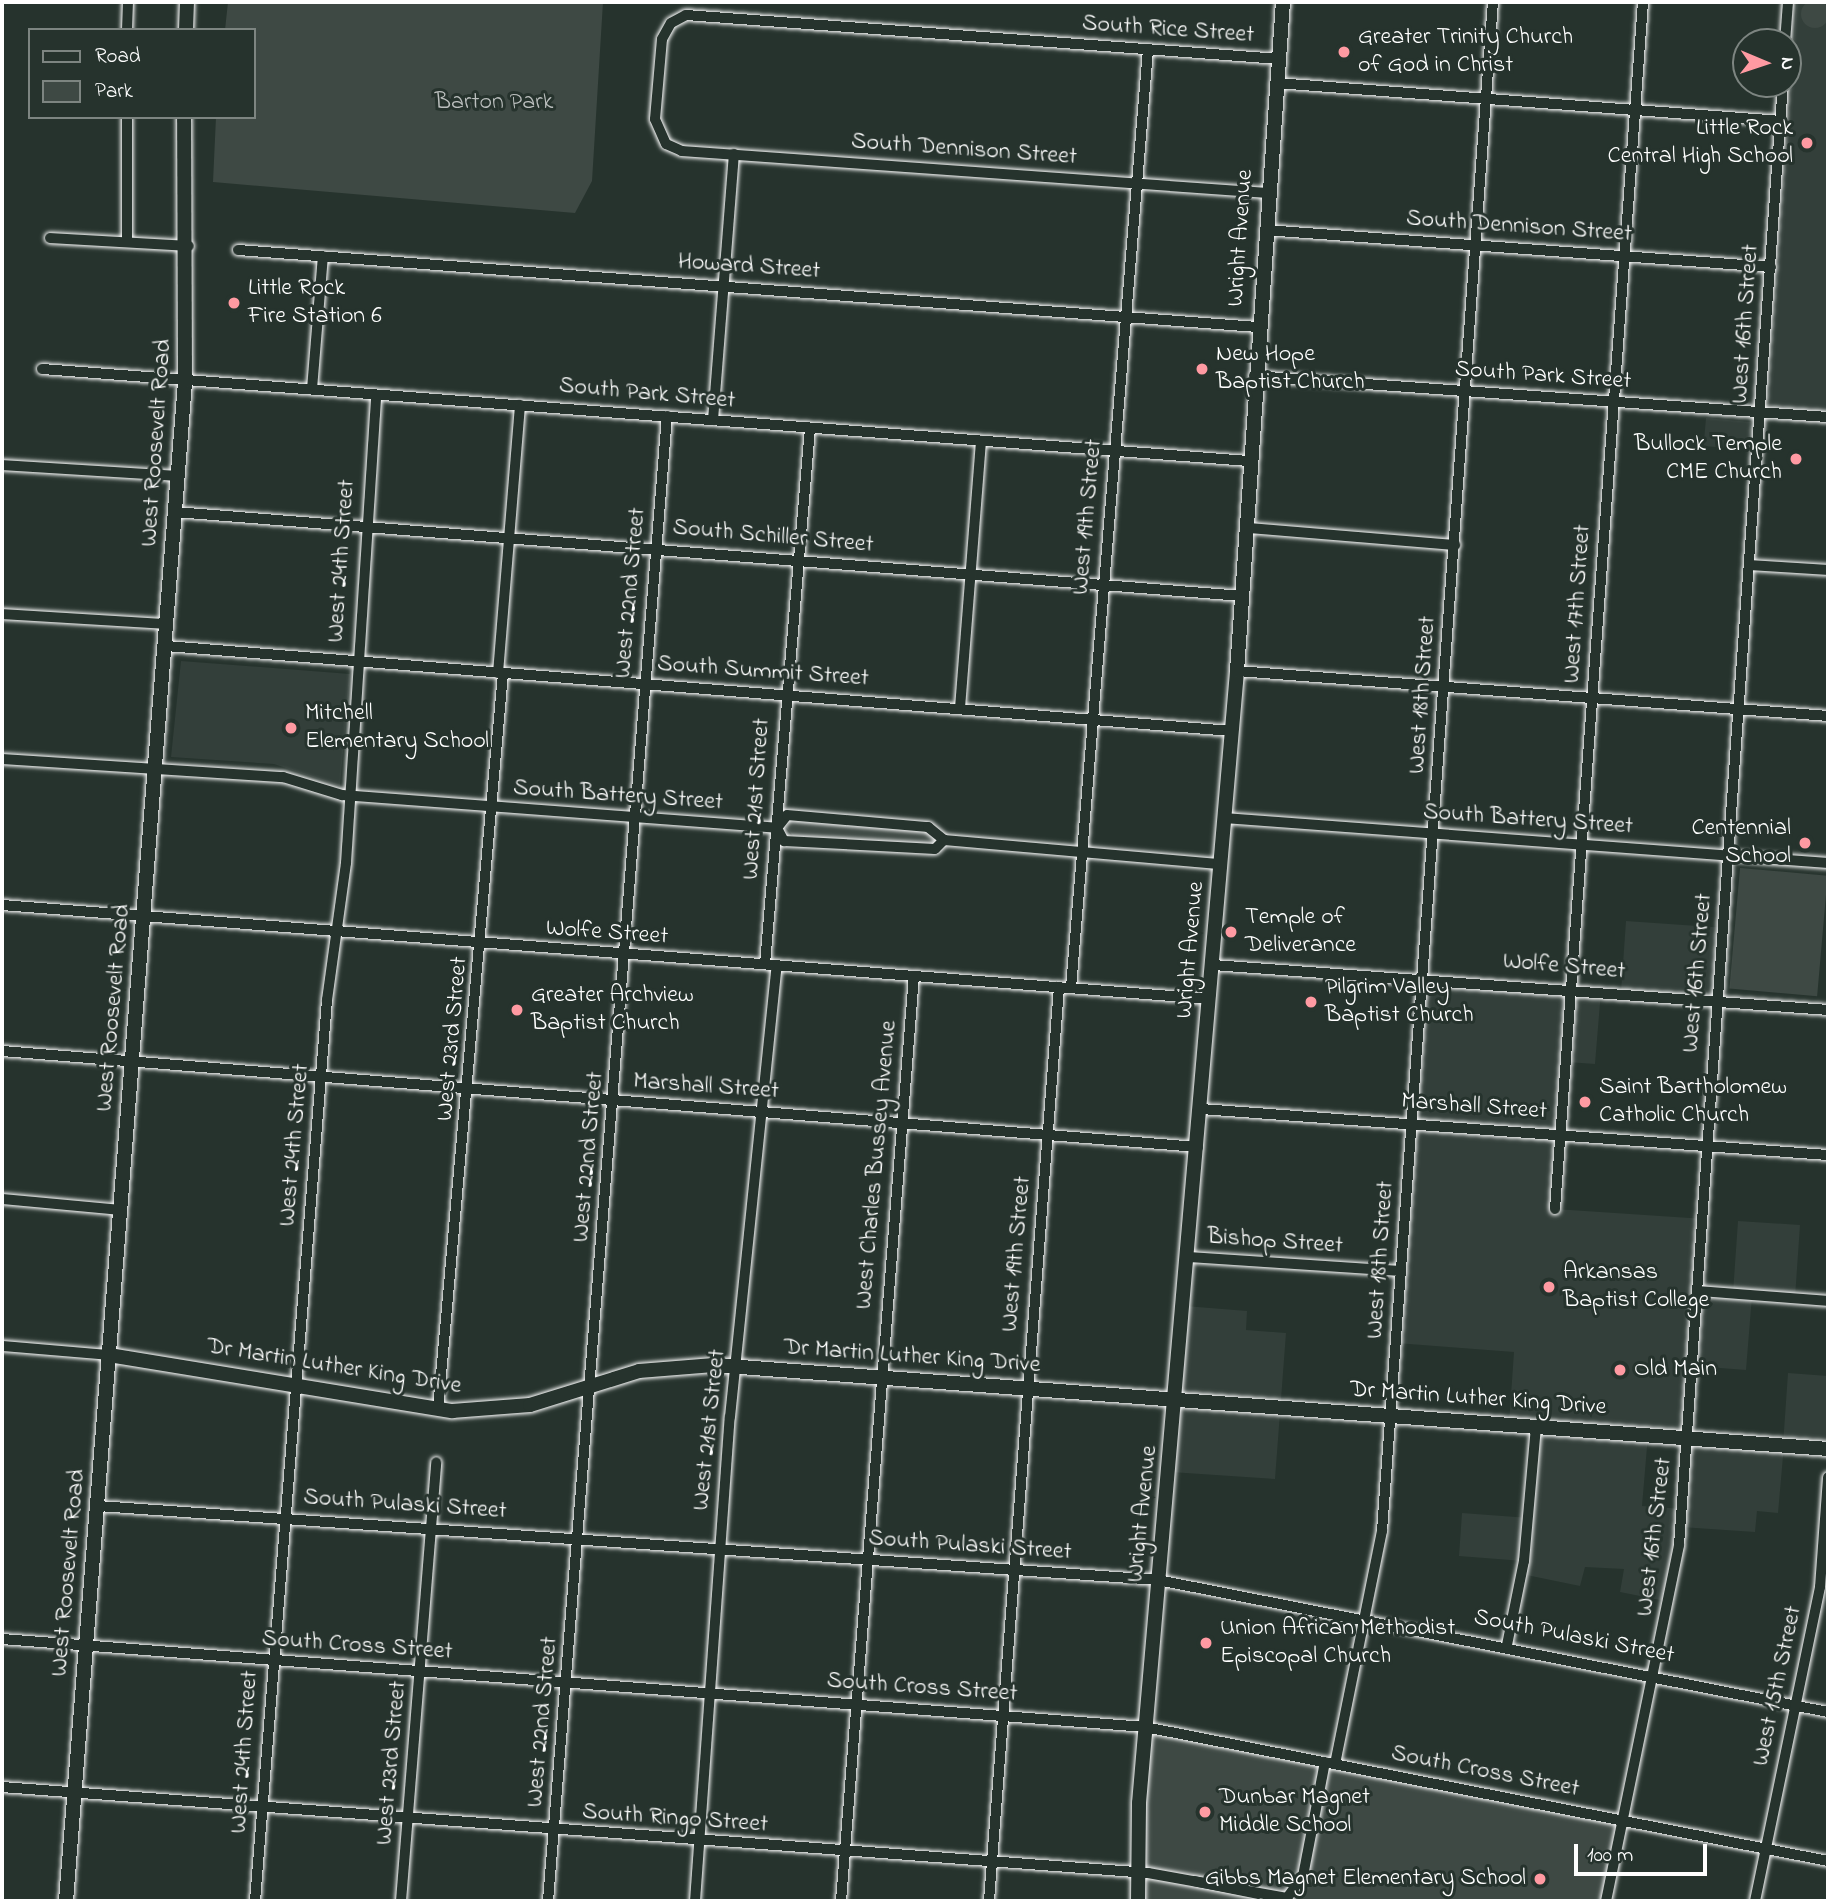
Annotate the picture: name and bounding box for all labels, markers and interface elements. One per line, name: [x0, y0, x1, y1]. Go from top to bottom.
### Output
street label: South Rice Street: [1081, 10, 1255, 50]
place label: Greater Trinity Church of God in Christ: [1358, 24, 1573, 80]
legend: [28, 28, 256, 119]
north arrow: [1732, 28, 1802, 98]
text: Road: [95, 42, 141, 72]
marker: Greater Trinity Church of God in Christ: [1336, 44, 1352, 60]
text: N: [1773, 57, 1800, 71]
text: Park: [95, 77, 133, 107]
park label: Barton Park: [435, 89, 553, 117]
place label: Little Rock Central High School: [1608, 115, 1793, 171]
street label: South Dennison Street: [850, 128, 1078, 172]
marker: Little Rock Central High School: [1799, 135, 1815, 151]
street label: Wright Avenue: [1222, 168, 1260, 308]
street label: South Dennison Street: [1405, 205, 1633, 249]
street label: West 16th Street: [1726, 243, 1766, 405]
street label: Howard Street: [677, 248, 821, 286]
place label: Little Rock Fire Station 6: [248, 275, 382, 331]
marker: Little Rock Fire Station 6: [226, 295, 242, 311]
street label: West Roosevelt Road: [135, 338, 179, 548]
place label: New Hope Baptist Church: [1216, 341, 1365, 397]
street label: South Park Street: [1454, 355, 1632, 397]
marker: New Hope Baptist Church: [1194, 361, 1210, 377]
street label: South Park Street: [558, 372, 736, 416]
place label: Bullock Temple CME Church: [1634, 431, 1782, 487]
street label: West 19th Street: [1067, 438, 1109, 596]
marker: Bullock Temple CME Church: [1788, 451, 1804, 467]
street label: West 24th Street: [322, 478, 362, 644]
street label: West 22nd Street: [609, 506, 653, 680]
street label: South Schiller Street: [671, 514, 875, 560]
street label: West 17th Street: [1558, 524, 1598, 684]
street label: West 18th Street: [1403, 615, 1443, 775]
street label: South Summit Street: [656, 650, 870, 694]
place label: Mitchell Elementary School: [305, 700, 489, 756]
street label: West 21st Street: [737, 717, 777, 881]
marker: Mitchell Elementary School: [283, 720, 299, 736]
street label: South Battery Street: [512, 774, 724, 818]
street label: South Battery Street: [1422, 798, 1634, 842]
place label: Centennial School: [1691, 815, 1791, 871]
marker: Centennial School: [1797, 835, 1813, 851]
street label: Wright Avenue: [1171, 880, 1211, 1020]
street label: West 16th Street: [1677, 892, 1719, 1054]
street label: West Roosevelt Road: [91, 903, 137, 1113]
place label: Temple of Deliverance: [1245, 904, 1356, 960]
street label: Wolfe Street: [545, 914, 669, 952]
marker: Temple of Deliverance: [1223, 924, 1239, 940]
street label: Wolfe Street: [1502, 947, 1626, 987]
street label: West 23rd Street: [431, 956, 475, 1122]
place label: Pilgrim Valley Baptist Church: [1325, 974, 1474, 1030]
place label: Greater Archview Baptist Church: [531, 982, 694, 1038]
marker: Pilgrim Valley Baptist Church: [1303, 994, 1319, 1010]
marker: Greater Archview Baptist Church: [509, 1002, 525, 1018]
street label: West Charles Bussey Avenue: [850, 1019, 904, 1311]
street label: West 24th Street: [274, 1062, 316, 1228]
street label: Marshall Street: [632, 1068, 780, 1106]
street label: West 22nd Street: [567, 1070, 611, 1244]
place label: Saint Bartholomew Catholic Church: [1599, 1074, 1787, 1130]
street label: Marshall Street: [1400, 1088, 1548, 1126]
marker: Saint Bartholomew Catholic Church: [1577, 1094, 1593, 1110]
street label: West 19th Street: [996, 1175, 1038, 1333]
street label: West 18th Street: [1361, 1180, 1401, 1340]
street label: Bishop Street: [1206, 1223, 1344, 1261]
place label: Arkansas Baptist College: [1563, 1259, 1709, 1315]
marker: Arkansas Baptist College: [1541, 1279, 1557, 1295]
street label: Dr Martin Luther King Drive: [205, 1333, 463, 1401]
street label: Dr Martin Luther King Drive: [783, 1334, 1041, 1380]
street label: West 21st Street: [687, 1348, 733, 1512]
place label: Old Main: [1634, 1356, 1717, 1384]
marker: Old Main: [1612, 1362, 1628, 1378]
street label: Dr Martin Luther King Drive: [1349, 1376, 1607, 1422]
street label: Wright Avenue: [1121, 1444, 1165, 1584]
street label: West 16th Street: [1631, 1456, 1679, 1618]
street label: West Roosevelt Road: [46, 1468, 92, 1678]
street label: South Pulaski Street: [302, 1484, 508, 1526]
street label: South Pulaski Street: [867, 1525, 1073, 1567]
street label: South Pulaski Street: [1471, 1603, 1677, 1671]
street label: West 15th Street: [1747, 1603, 1809, 1769]
place label: Union African Methodist Episcopal Church: [1220, 1615, 1455, 1671]
street label: South Cross Street: [261, 1625, 453, 1667]
street label: West 22nd Street: [521, 1635, 565, 1809]
marker: Union African Methodist Episcopal Church: [1198, 1635, 1214, 1651]
street label: South Cross Street: [826, 1667, 1018, 1709]
street label: West 24th Street: [225, 1669, 265, 1835]
street label: West 23rd Street: [370, 1680, 414, 1846]
street label: South Cross Street: [1388, 1740, 1582, 1804]
place label: Dunbar Magnet Middle School: [1219, 1784, 1370, 1840]
street label: South Ringo Street: [581, 1798, 769, 1840]
marker: Dunbar Magnet Middle School: [1197, 1804, 1213, 1820]
scale bar: [1578, 1829, 1711, 1873]
text: 100 m: [1587, 1841, 1633, 1871]
place label: Gibbs Magnet Elementary School: [1205, 1865, 1526, 1893]
marker: Gibbs Magnet Elementary School: [1532, 1871, 1548, 1887]

